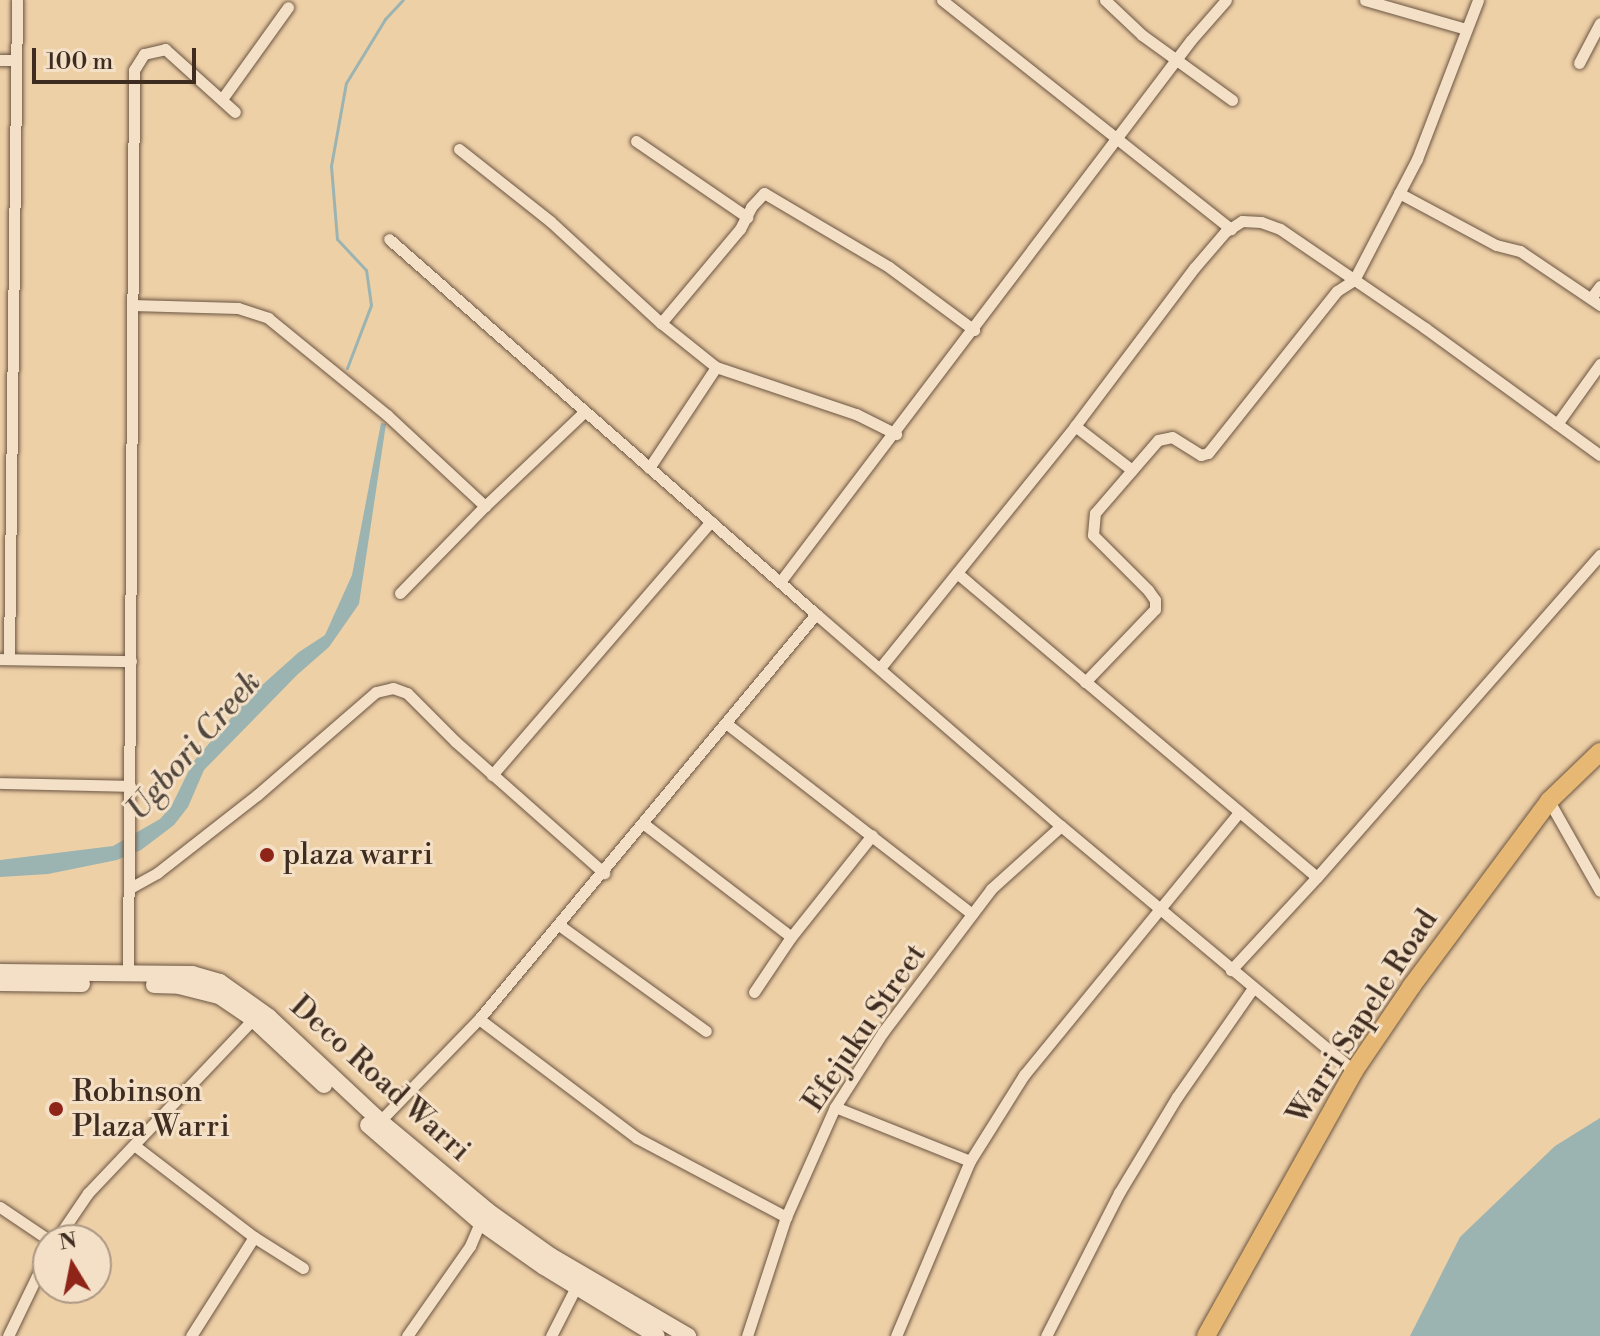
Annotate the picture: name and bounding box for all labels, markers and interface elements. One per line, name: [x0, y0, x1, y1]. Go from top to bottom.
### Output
scale bar: [36, 32, 200, 82]
text: 100 m: [46, 47, 113, 77]
water label: Ugbori Creek: [119, 663, 269, 829]
place label: plaza warri: [283, 837, 433, 873]
marker: plaza warri: [258, 846, 276, 864]
street label: Warri Sapele Road: [1280, 903, 1446, 1131]
street label: Efejuku Street: [796, 937, 934, 1119]
street label: Deco Road Warri: [283, 989, 477, 1169]
place label: Robinson Plaza Warri: [72, 1074, 230, 1144]
marker: Robinson Plaza Warri: [47, 1100, 65, 1118]
north arrow: [32, 1224, 112, 1304]
text: N: [57, 1227, 79, 1257]

